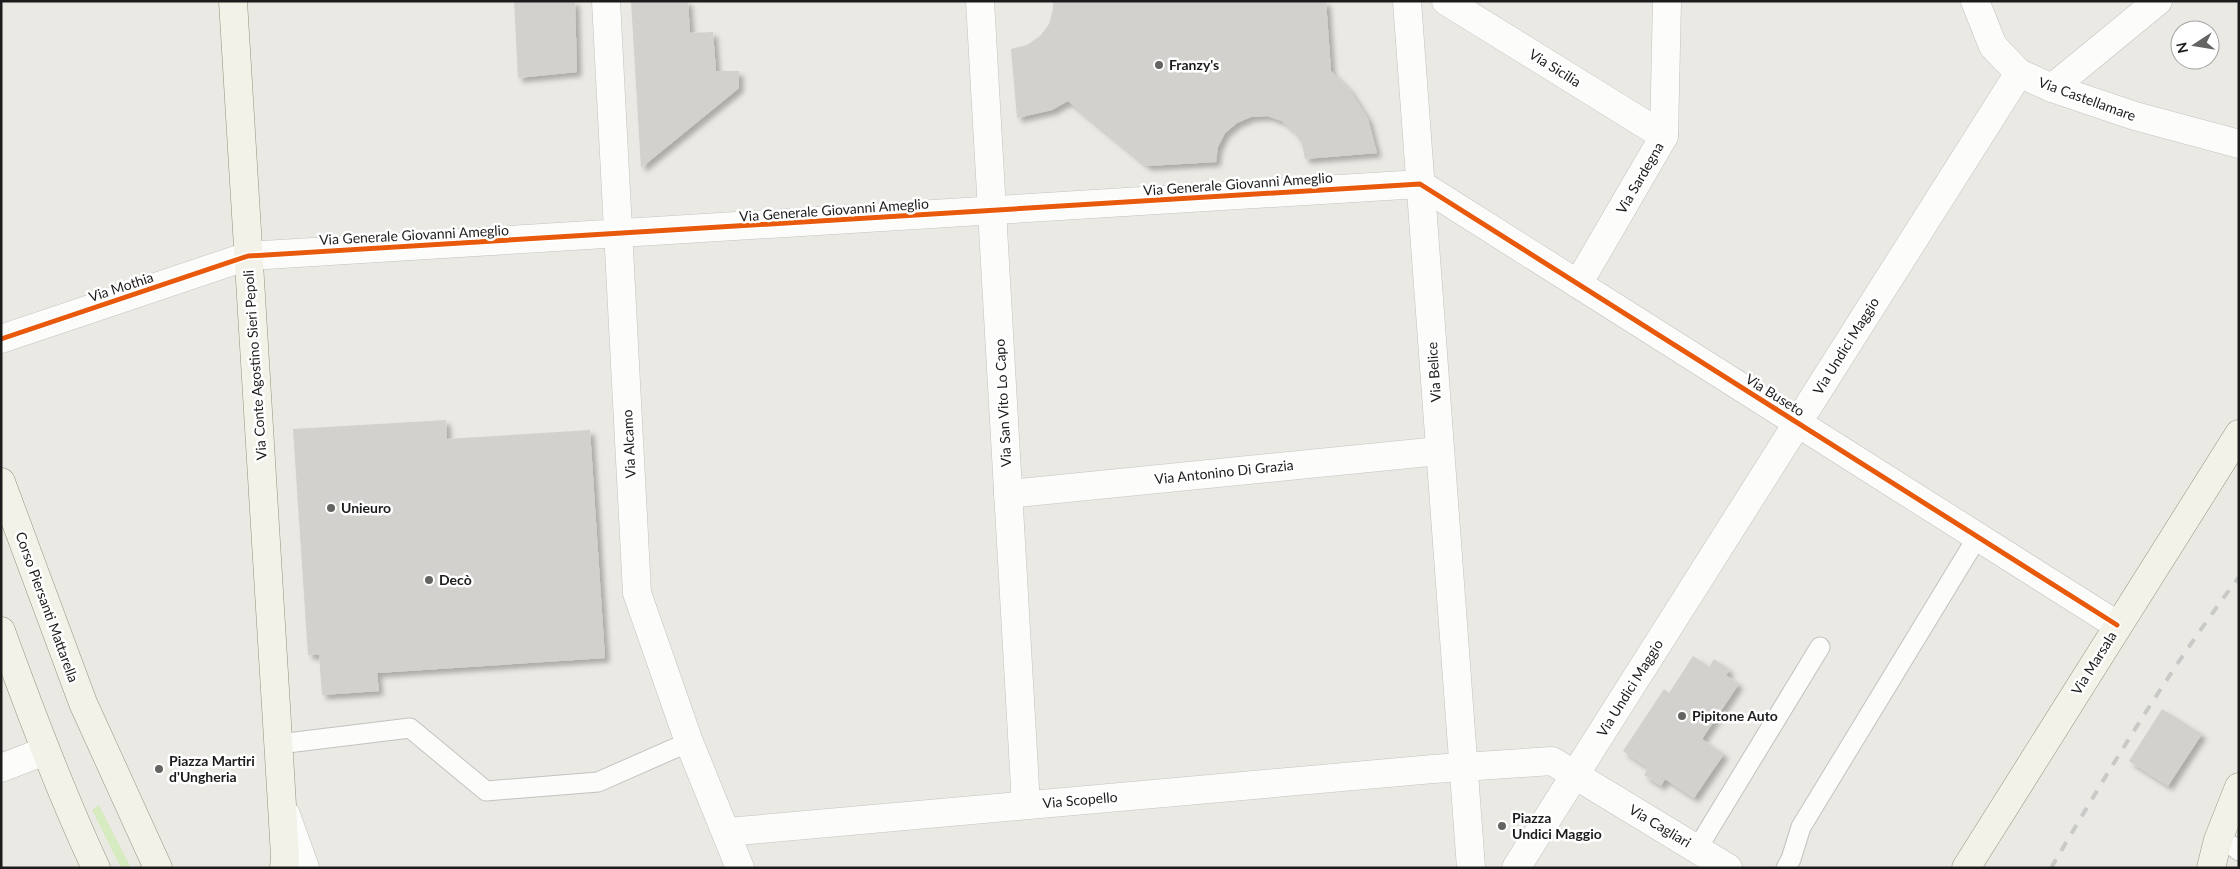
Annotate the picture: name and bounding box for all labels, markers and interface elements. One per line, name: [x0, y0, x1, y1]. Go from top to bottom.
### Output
north arrow: [2170, 20, 2220, 70]
text: N: [2172, 41, 2191, 55]
street label: Via Sicilia: [1526, 45, 1584, 90]
place label: Franzy's: [1169, 56, 1219, 73]
marker: Franzy's: [1153, 59, 1165, 71]
street label: Via Castellamare: [2036, 73, 2138, 124]
street label: Via Sardegna: [1612, 139, 1667, 217]
street label: Via Generale Giovanni Ameglio: [1143, 168, 1333, 199]
street label: Via Generale Giovanni Ameglio: [739, 194, 929, 225]
street label: Via Generale Giovanni Ameglio: [319, 221, 509, 248]
street label: Via Mothia: [86, 268, 155, 305]
street label: Via Conte Agostino Sieri Pepoli: [239, 269, 270, 461]
street label: Via Undici Maggio: [1809, 294, 1882, 398]
street label: Via San Vito Lo Capo: [991, 338, 1014, 468]
street label: Via Belice: [1423, 341, 1444, 403]
street label: Via Buseto: [1743, 370, 1808, 419]
street label: Via Alcamo: [618, 409, 639, 479]
street label: Via Antonino Di Grazia: [1154, 456, 1294, 487]
place label: Unieuro: [341, 499, 391, 516]
marker: Unieuro: [325, 502, 337, 514]
street label: Corso Piersanti Mattarella: [12, 529, 83, 684]
place label: Decò: [439, 571, 472, 588]
marker: Decò: [423, 574, 435, 586]
street label: Via Marsala: [2067, 628, 2120, 698]
street label: Via Undici Maggio: [1593, 636, 1666, 740]
place label: Pipitone Auto: [1692, 707, 1778, 724]
marker: Pipitone Auto: [1676, 710, 1688, 722]
place label: Piazza Martiri d'Ungheria: [169, 752, 255, 785]
marker: Piazza Martiri d'Ungheria: [153, 763, 165, 775]
street label: Via Scopello: [1042, 788, 1118, 811]
street label: Via Cagliari: [1626, 801, 1694, 851]
place label: Piazza Undici Maggio: [1512, 809, 1602, 842]
marker: Piazza Undici Maggio: [1496, 820, 1508, 832]

